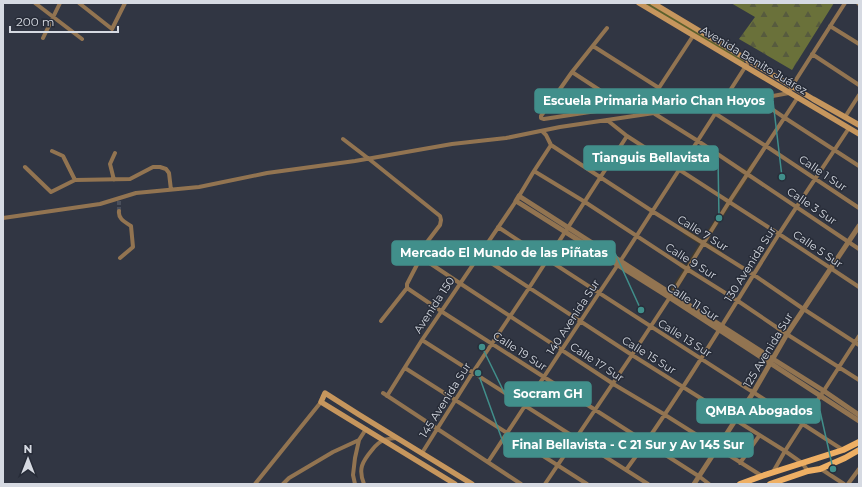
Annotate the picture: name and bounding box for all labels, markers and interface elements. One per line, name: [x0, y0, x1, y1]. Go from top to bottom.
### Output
scale bar: [10, 8, 118, 34]
text: 200 m: [16, 14, 55, 29]
street label: Avenida Benito Juárez: [698, 22, 810, 98]
callout: Escuela Primaria Mario Chan Hoyos: [535, 89, 773, 113]
text: Escuela Primaria Mario Chan Hoyos: [543, 93, 766, 108]
callout: Tianguis Bellavista: [584, 146, 718, 170]
text: Tianguis Bellavista: [592, 150, 710, 165]
street label: Calle 1 Sur: [796, 152, 850, 194]
street label: Calle 3 Sur: [784, 184, 840, 228]
street label: Calle 7 Sur: [675, 212, 731, 254]
street label: 130 Avenida Sur: [721, 224, 779, 304]
street label: Calle 5 Sur: [790, 227, 846, 271]
street label: Calle 9 Sur: [663, 240, 719, 282]
callout: Mercado El Mundo de las Piñatas: [392, 241, 615, 265]
text: Mercado El Mundo de las Piñatas: [400, 245, 609, 260]
street label: Avenida 150: [410, 274, 458, 336]
street label: 140 Avenida Sur: [543, 277, 603, 357]
street label: Calle 11 Sur: [664, 280, 722, 324]
street label: 125 Avenida Sur: [740, 310, 796, 390]
street label: Calle 13 Sur: [655, 316, 715, 360]
street label: Calle 19 Sur: [490, 328, 550, 374]
street label: Calle 15 Sur: [619, 333, 679, 377]
street label: Calle 17 Sur: [567, 339, 627, 385]
street label: 145 Avenida Sur: [416, 360, 474, 440]
callout: Socram GH: [505, 382, 591, 406]
text: Socram GH: [513, 386, 583, 401]
callout: QMBA Abogados: [697, 399, 820, 423]
text: QMBA Abogados: [705, 403, 813, 418]
callout: Final Bellavista - C 21 Sur y Av 145 Sur: [504, 433, 753, 457]
text: Final Bellavista - C 21 Sur y Av 145 Sur: [512, 437, 744, 452]
north arrow: [8, 439, 48, 479]
text: N: [24, 442, 32, 456]

